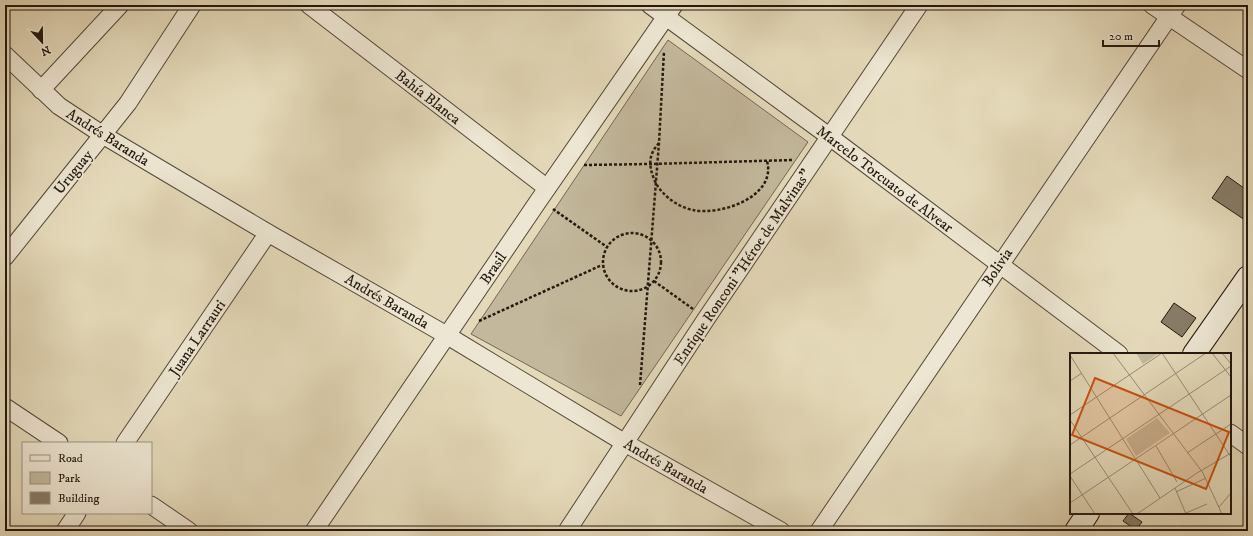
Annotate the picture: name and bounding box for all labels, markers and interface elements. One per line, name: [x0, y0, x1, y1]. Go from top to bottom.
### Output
north arrow: [22, 22, 62, 62]
scale bar: [1103, 22, 1159, 48]
text: 20 m: [1109, 29, 1133, 44]
text: N: [39, 42, 52, 59]
street label: Bahía Blanca: [391, 66, 465, 129]
street label: Andrés Baranda: [63, 104, 153, 171]
street label: Marcelo Torcuato de Alvear: [812, 122, 957, 237]
street label: Uruguay: [50, 145, 98, 198]
street label: Enrique Ronconi "Héroe de Malvinas": [670, 166, 815, 369]
street label: Bolivia: [978, 244, 1017, 290]
street label: Brasil: [476, 248, 511, 288]
street label: Andrés Baranda: [341, 270, 433, 334]
street label: Juana Larrauri: [164, 296, 230, 382]
inset map: [1070, 353, 1231, 514]
street label: Andrés Baranda: [620, 435, 712, 499]
legend: [22, 442, 152, 514]
text: Road: [58, 451, 83, 466]
text: Park: [58, 471, 80, 486]
text: Building: [58, 491, 99, 506]

